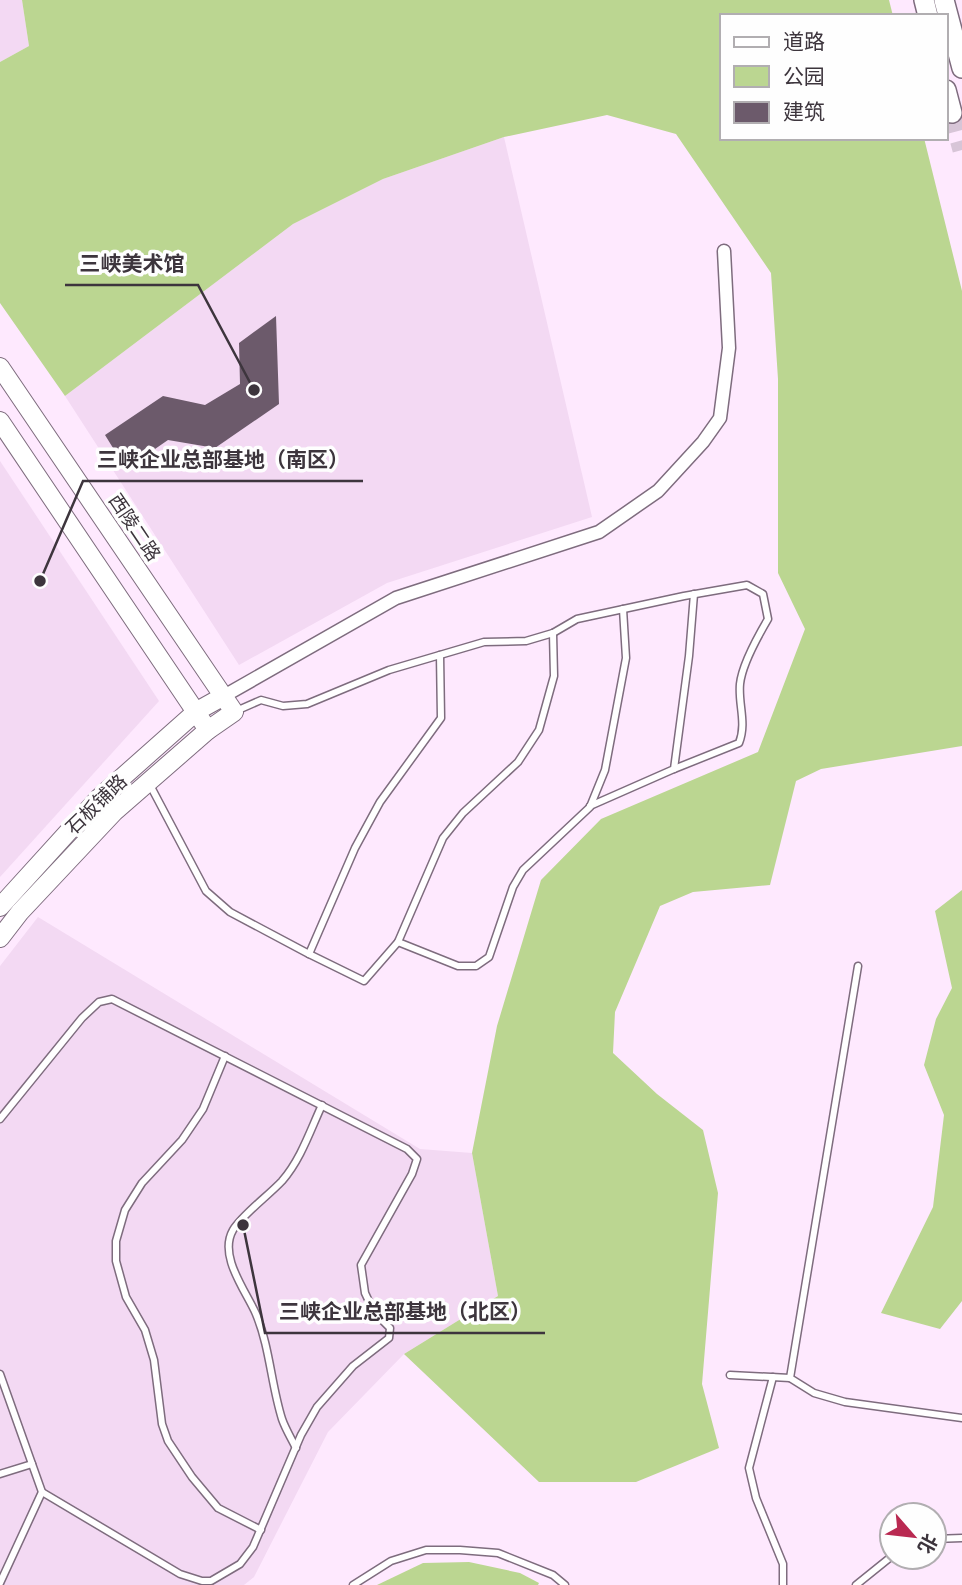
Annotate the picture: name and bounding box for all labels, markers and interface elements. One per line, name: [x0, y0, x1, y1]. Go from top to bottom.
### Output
legend: [720, 14, 948, 140]
text: 道路: [783, 28, 825, 55]
text: 公园: [783, 63, 825, 90]
text: 建筑: [783, 98, 825, 125]
callout: 三峡美术馆: [65, 243, 198, 285]
text: 三峡美术馆: [80, 250, 185, 277]
callout: 三峡企业总部基地（南区）: [83, 439, 363, 481]
text: 三峡企业总部基地（南区）: [97, 446, 349, 473]
street label: 西陵二路: [104, 489, 166, 565]
street label: 石板铺路: [60, 769, 132, 839]
callout: 三峡企业总部基地（北区）: [265, 1291, 545, 1333]
text: 三峡企业总部基地（北区）: [279, 1298, 531, 1325]
north arrow: [878, 1501, 948, 1571]
text: 北: [913, 1530, 943, 1558]

